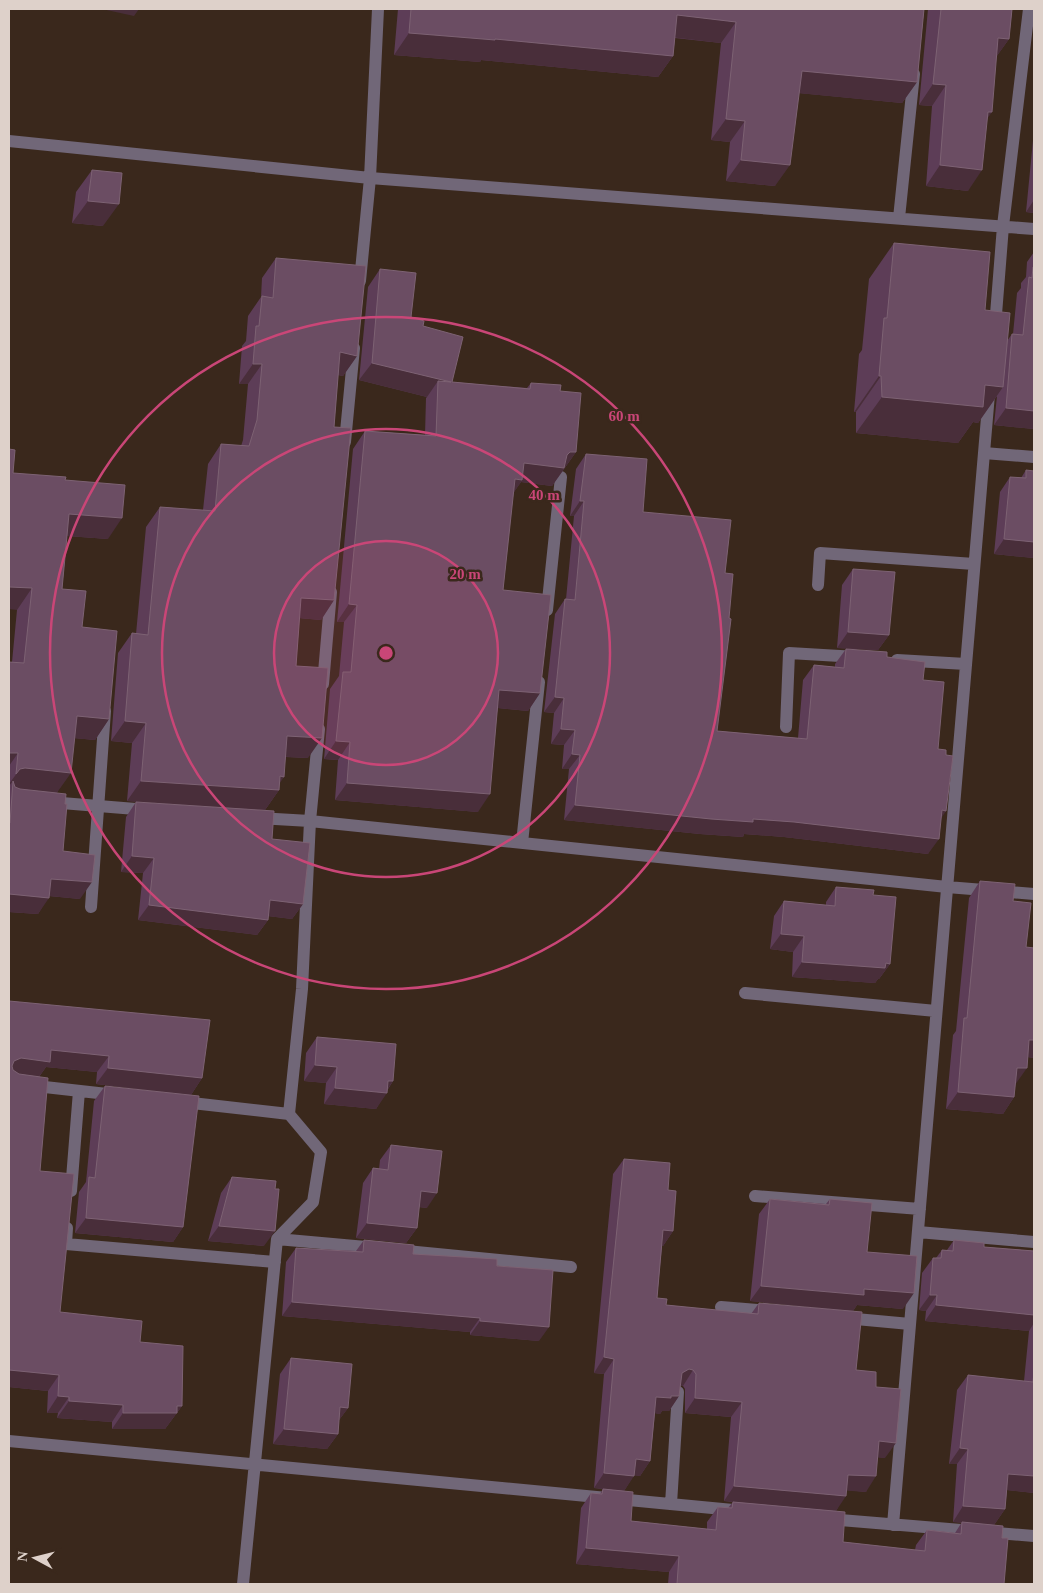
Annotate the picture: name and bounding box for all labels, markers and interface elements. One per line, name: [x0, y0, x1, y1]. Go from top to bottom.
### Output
text: 60 m: [608, 408, 640, 424]
text: 40 m: [528, 487, 560, 503]
text: 20 m: [449, 566, 481, 582]
centre of rings: [377, 644, 395, 662]
north arrow: [10, 1533, 60, 1583]
text: N: [15, 1551, 31, 1562]

